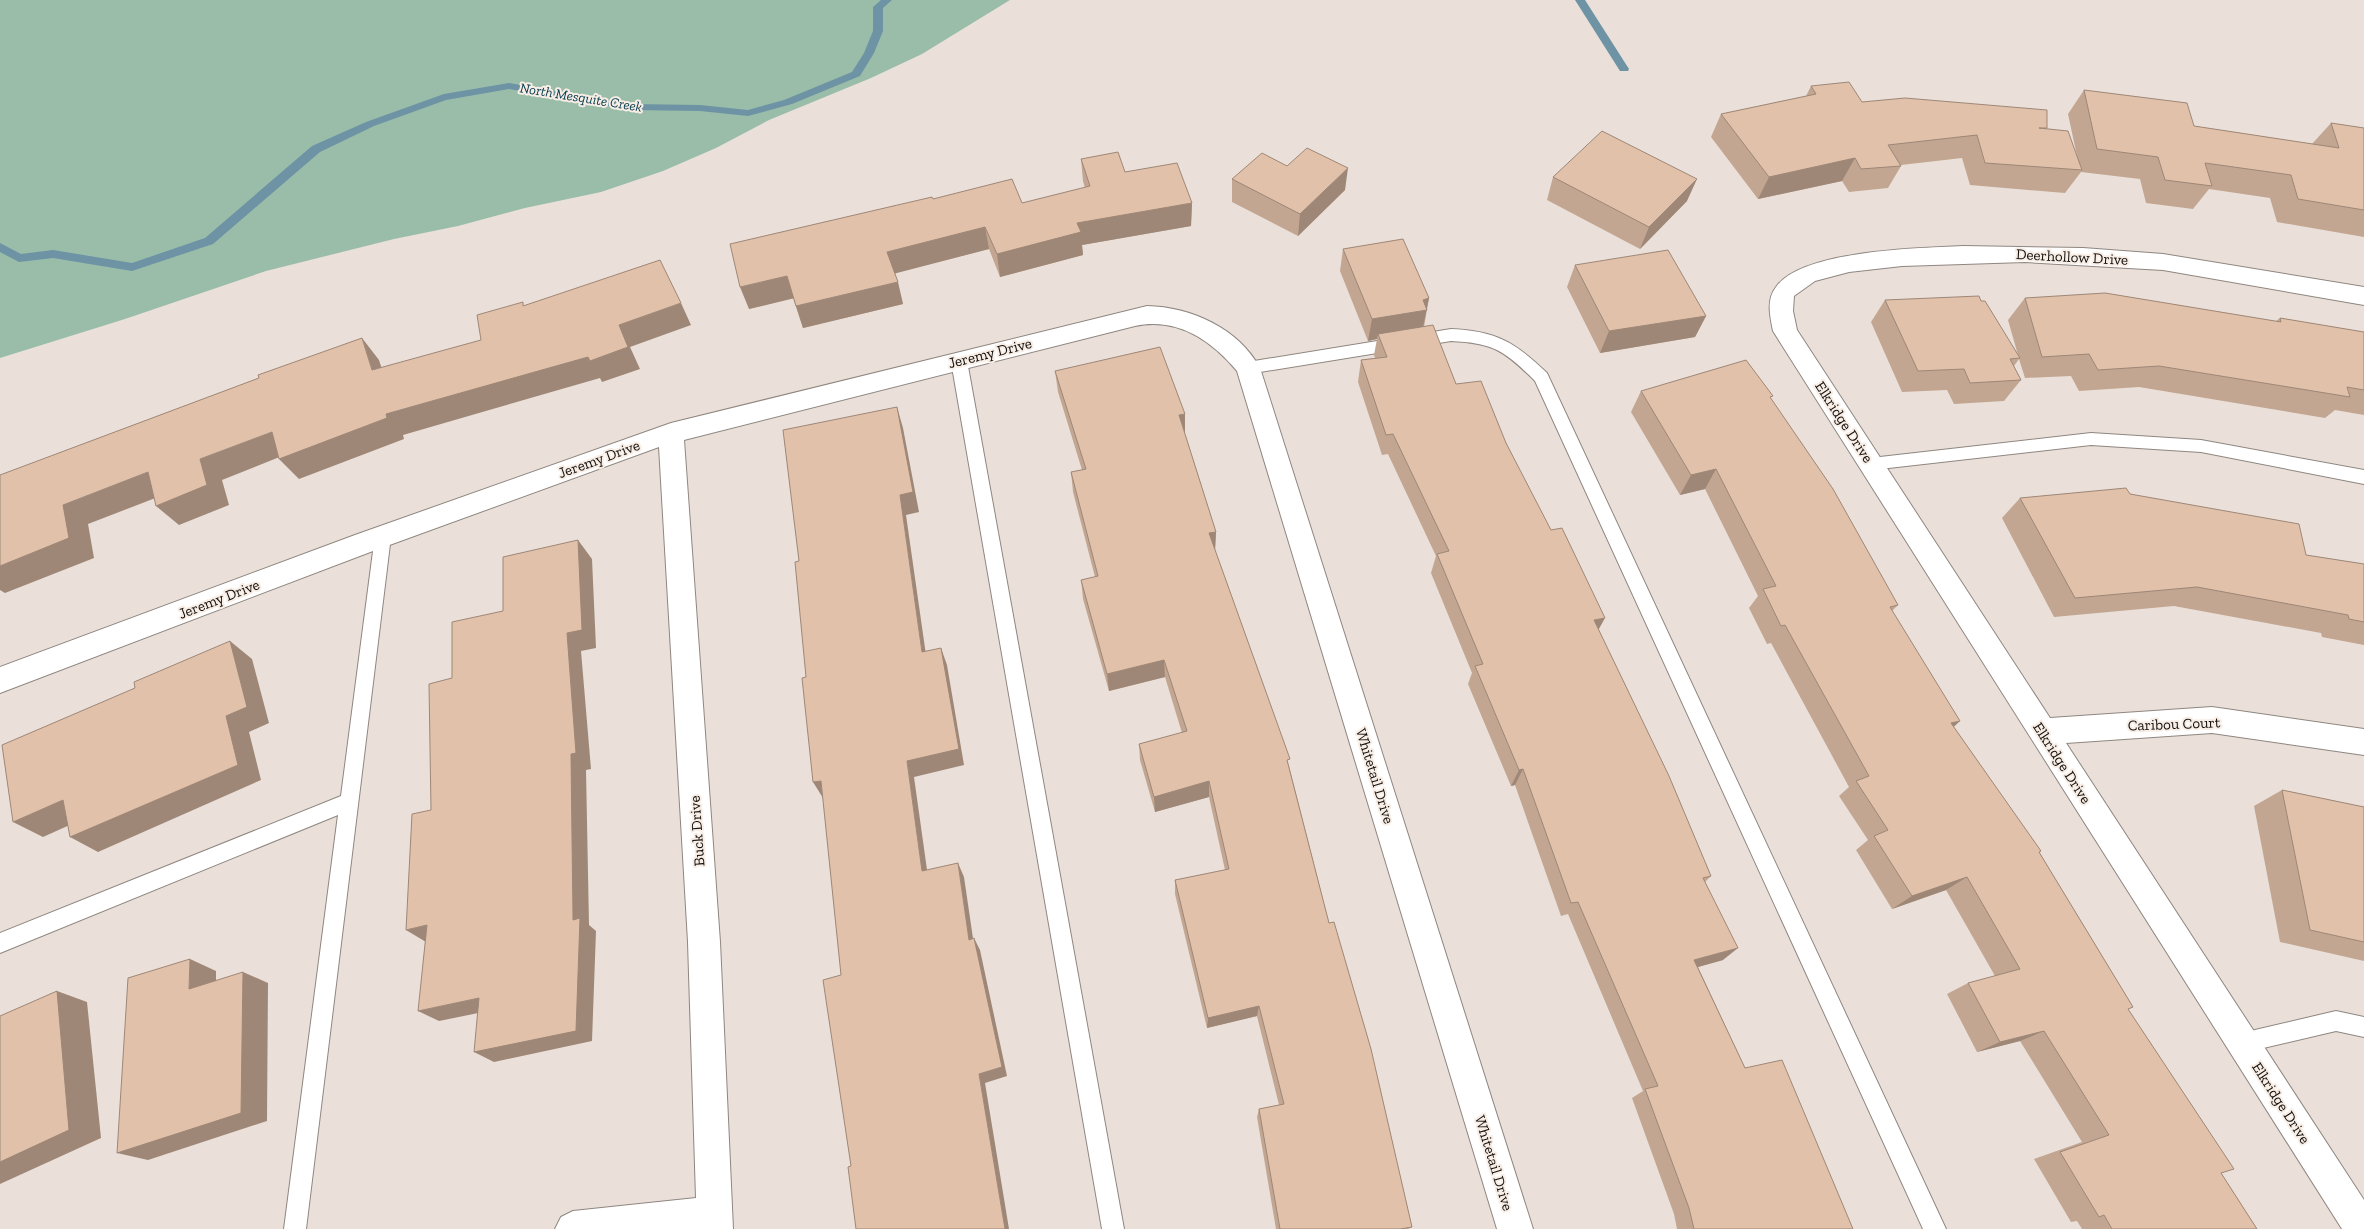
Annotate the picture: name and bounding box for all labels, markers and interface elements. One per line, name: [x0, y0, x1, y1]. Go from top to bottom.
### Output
water label: North Mesquite Creek: [519, 79, 643, 116]
street label: Deerhollow Drive: [2015, 245, 2129, 269]
street label: Jeremy Drive: [946, 334, 1034, 372]
street label: Elkridge Drive: [1811, 378, 1877, 466]
street label: Jeremy Drive: [556, 436, 642, 482]
street label: Jeremy Drive: [176, 575, 262, 623]
street label: Caribou Court: [2127, 713, 2221, 735]
street label: Elkridge Drive: [2029, 719, 2095, 807]
street label: Whitetail Drive: [1352, 726, 1398, 826]
street label: Buck Drive: [686, 795, 708, 867]
street label: Elkridge Drive: [2248, 1059, 2314, 1147]
street label: Whitetail Drive: [1471, 1113, 1517, 1213]

